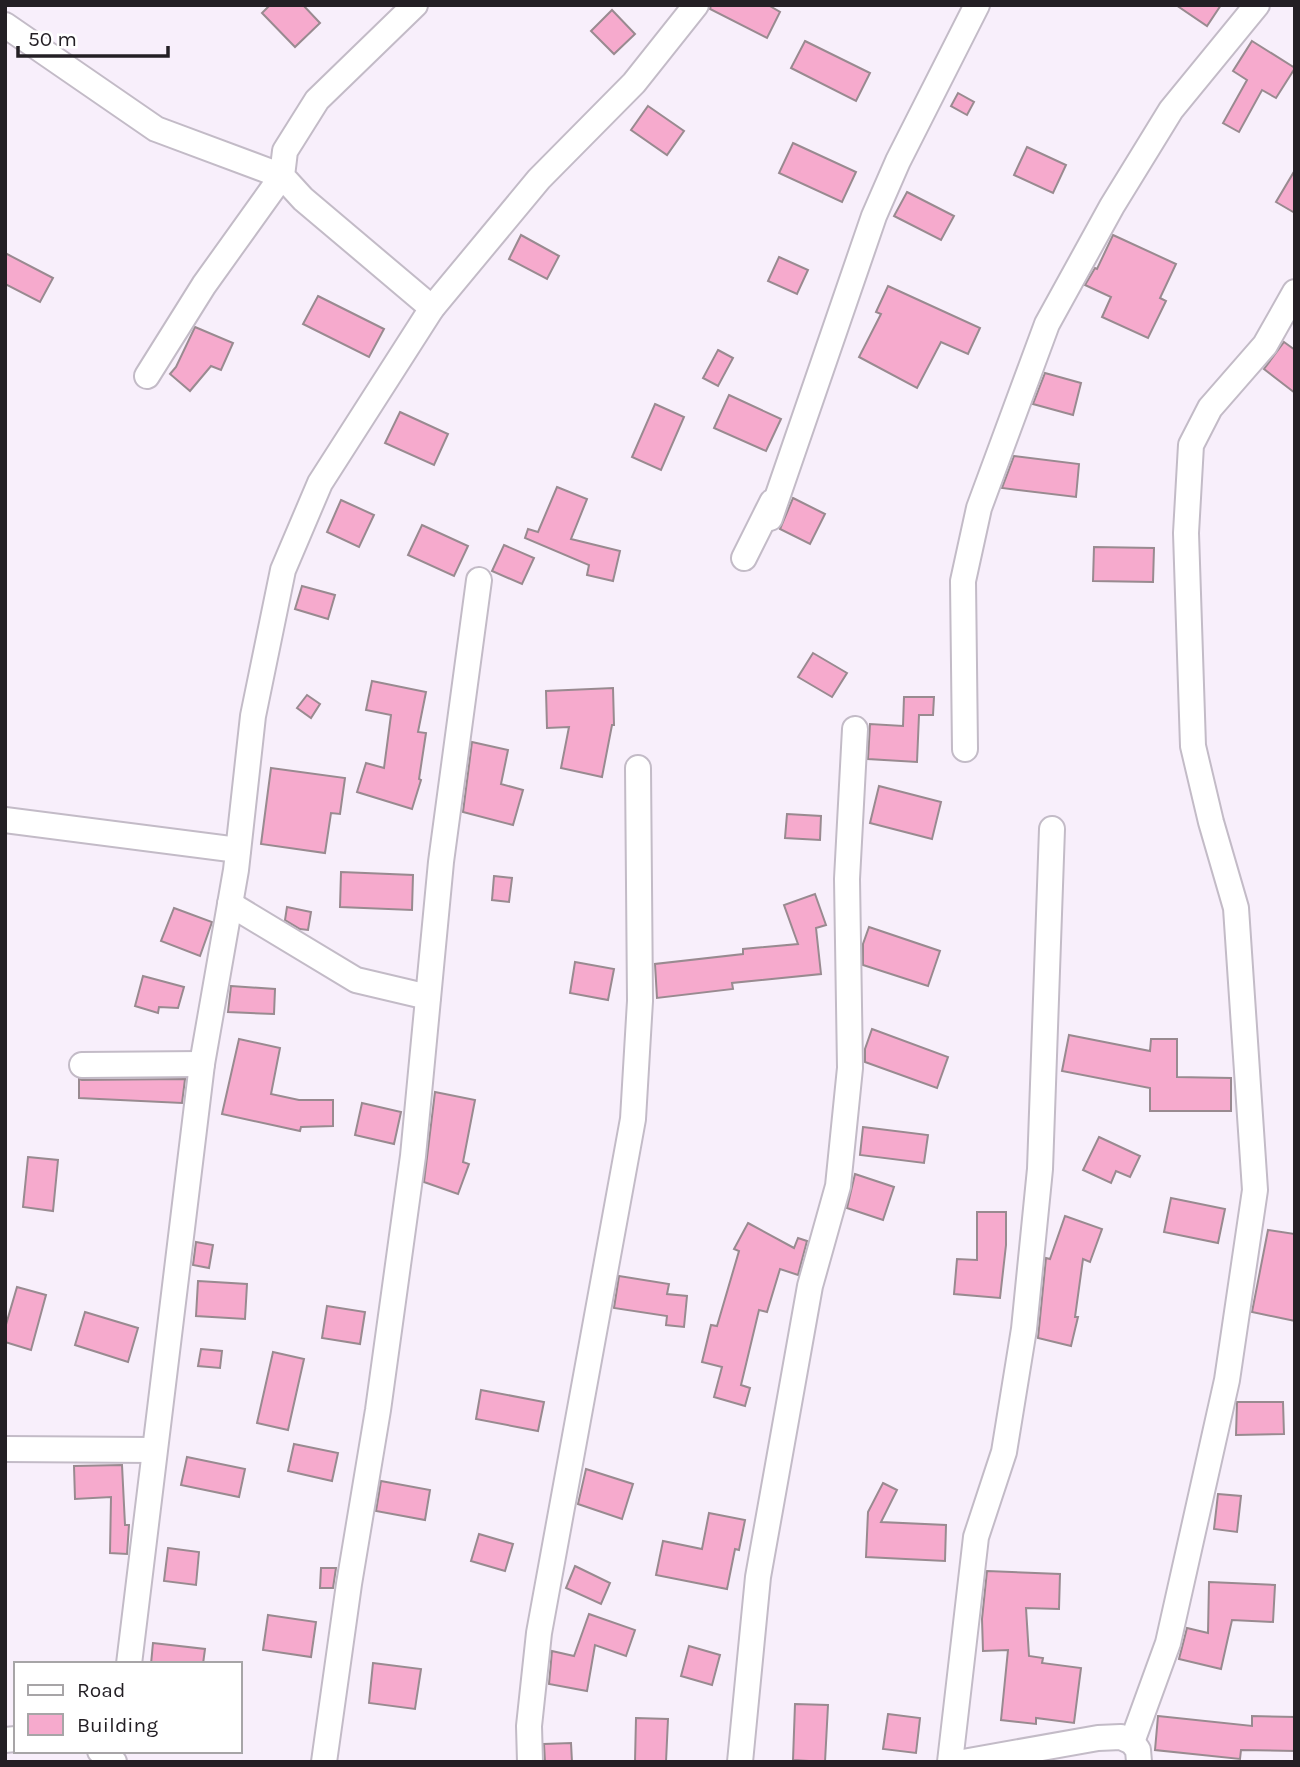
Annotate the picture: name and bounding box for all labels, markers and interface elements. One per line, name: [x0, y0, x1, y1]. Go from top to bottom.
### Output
scale bar: [18, 14, 168, 58]
text: 50 m: [28, 27, 77, 51]
legend: [14, 1662, 242, 1753]
text: Road: [77, 1678, 125, 1702]
text: Building: [77, 1713, 158, 1737]

